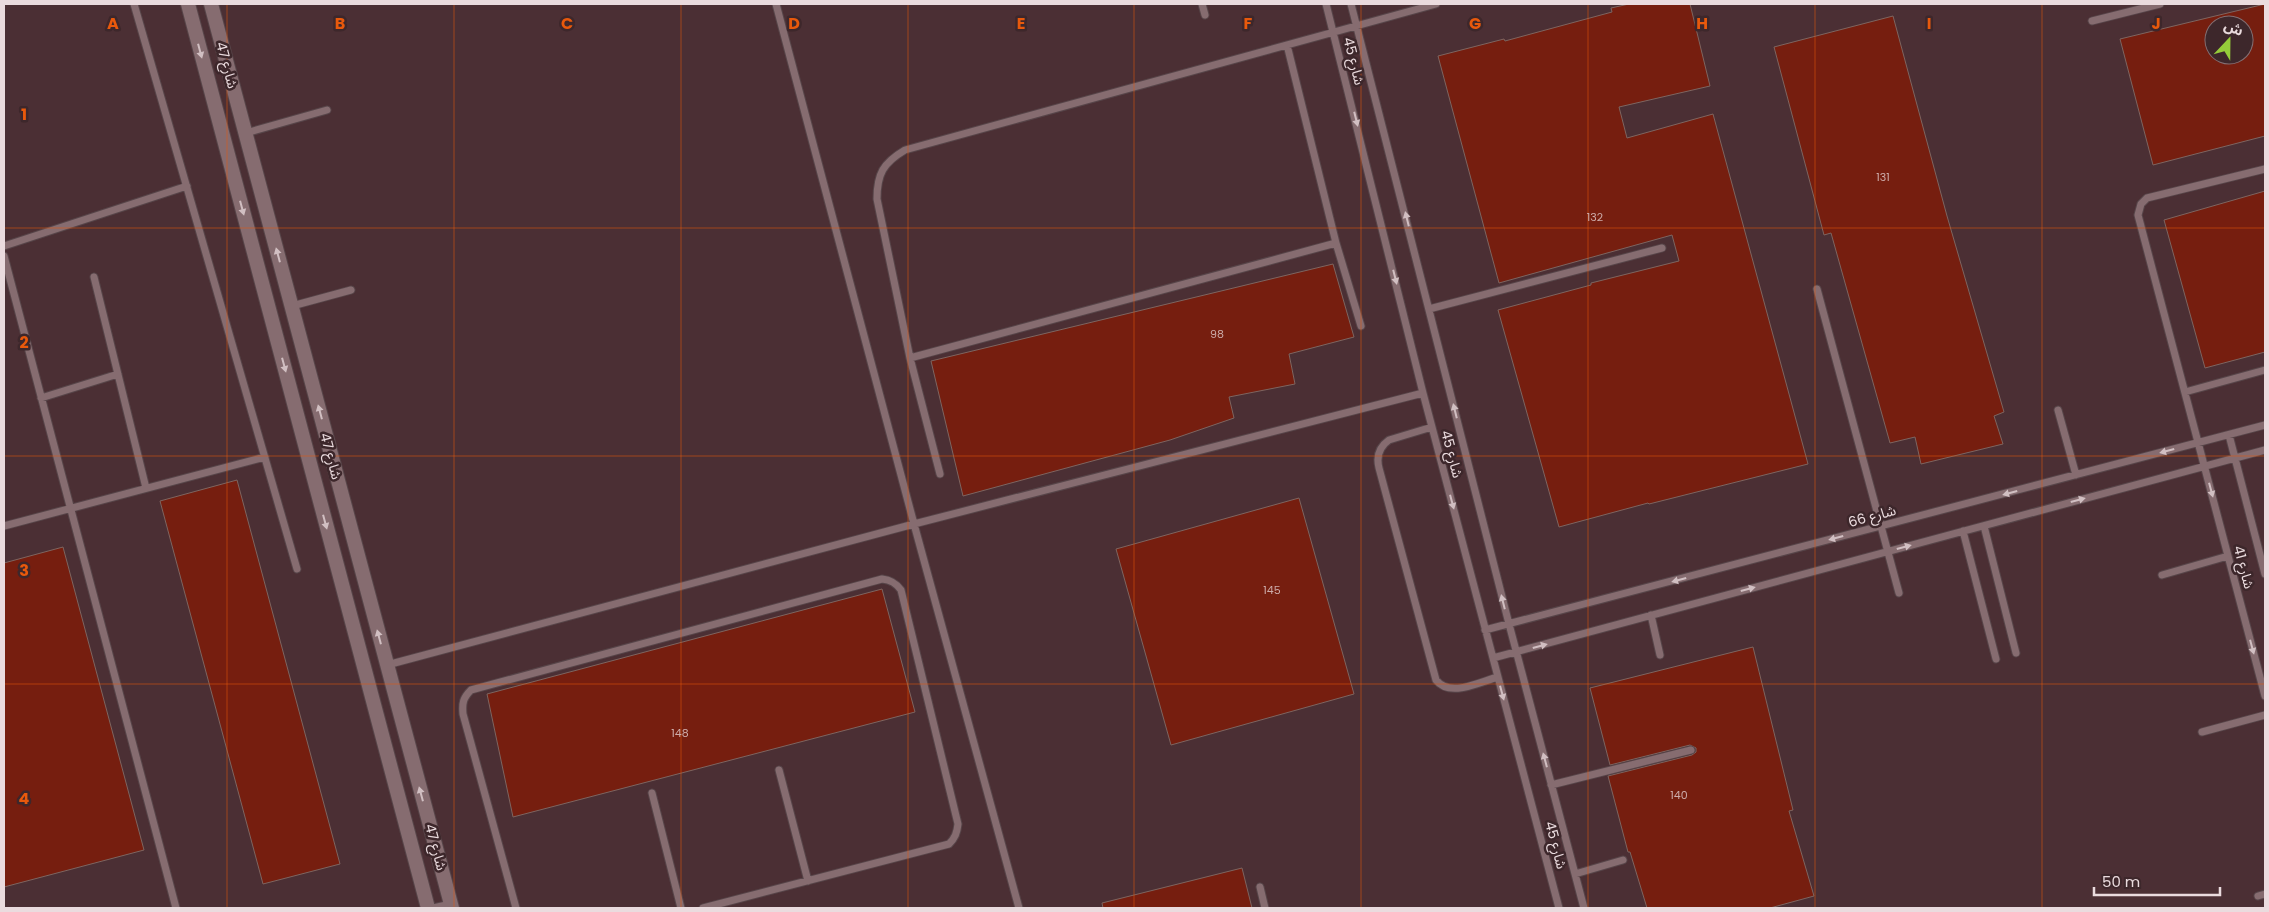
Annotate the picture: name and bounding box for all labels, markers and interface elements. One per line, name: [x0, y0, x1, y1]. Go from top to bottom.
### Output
text: A: [107, 12, 119, 35]
text: B: [335, 12, 345, 35]
text: C: [561, 12, 573, 35]
text: D: [788, 12, 800, 35]
text: E: [1017, 12, 1025, 35]
text: F: [1244, 12, 1253, 35]
text: G: [1469, 12, 1481, 35]
text: H: [1696, 12, 1708, 35]
text: I: [1927, 12, 1931, 35]
text: J: [2151, 12, 2161, 35]
north arrow: [2204, 15, 2254, 65]
text: ش: [2221, 15, 2247, 41]
street label: شارع 45: [1337, 35, 1370, 87]
street label: شارع 47: [210, 39, 243, 91]
one-way arrow: [196, 43, 204, 58]
text: 1: [21, 103, 27, 126]
one-way arrow: [1352, 111, 1360, 126]
house number: 131: [1876, 169, 1890, 185]
one-way arrow: [238, 200, 246, 215]
house number: 132: [1587, 209, 1603, 225]
one-way arrow: [1402, 212, 1410, 227]
one-way arrow: [274, 247, 282, 262]
one-way arrow: [1391, 269, 1399, 284]
house number: 98: [1210, 326, 1224, 342]
text: 2: [19, 331, 29, 354]
one-way arrow: [280, 357, 288, 372]
one-way arrow: [1451, 403, 1459, 418]
one-way arrow: [315, 404, 323, 419]
street label: شارع 45: [1435, 428, 1468, 480]
street label: شارع 47: [314, 430, 347, 482]
one-way arrow: [2160, 448, 2175, 456]
one-way arrow: [2207, 483, 2215, 498]
one-way arrow: [2003, 489, 2018, 497]
one-way arrow: [1448, 494, 1456, 509]
one-way arrow: [2071, 496, 2086, 504]
street label: شارع 66: [1846, 500, 1898, 533]
one-way arrow: [322, 515, 330, 530]
one-way arrow: [1829, 535, 1844, 543]
one-way arrow: [1897, 543, 1912, 551]
street label: شارع 41: [2228, 543, 2259, 591]
text: 3: [19, 559, 29, 582]
one-way arrow: [1671, 576, 1686, 584]
house number: 145: [1263, 582, 1281, 598]
one-way arrow: [1740, 585, 1755, 593]
one-way arrow: [1499, 595, 1507, 610]
one-way arrow: [375, 629, 383, 644]
one-way arrow: [2249, 640, 2257, 655]
one-way arrow: [1533, 641, 1548, 649]
one-way arrow: [1498, 685, 1506, 700]
house number: 148: [671, 725, 689, 741]
one-way arrow: [1540, 752, 1548, 767]
one-way arrow: [417, 786, 425, 801]
text: 4: [19, 787, 30, 810]
house number: 140: [1670, 787, 1688, 803]
street label: شارع 45: [1539, 819, 1572, 871]
street label: شارع 47: [419, 821, 452, 873]
scale bar: [2094, 864, 2220, 896]
text: 50 m: [2102, 871, 2140, 892]

